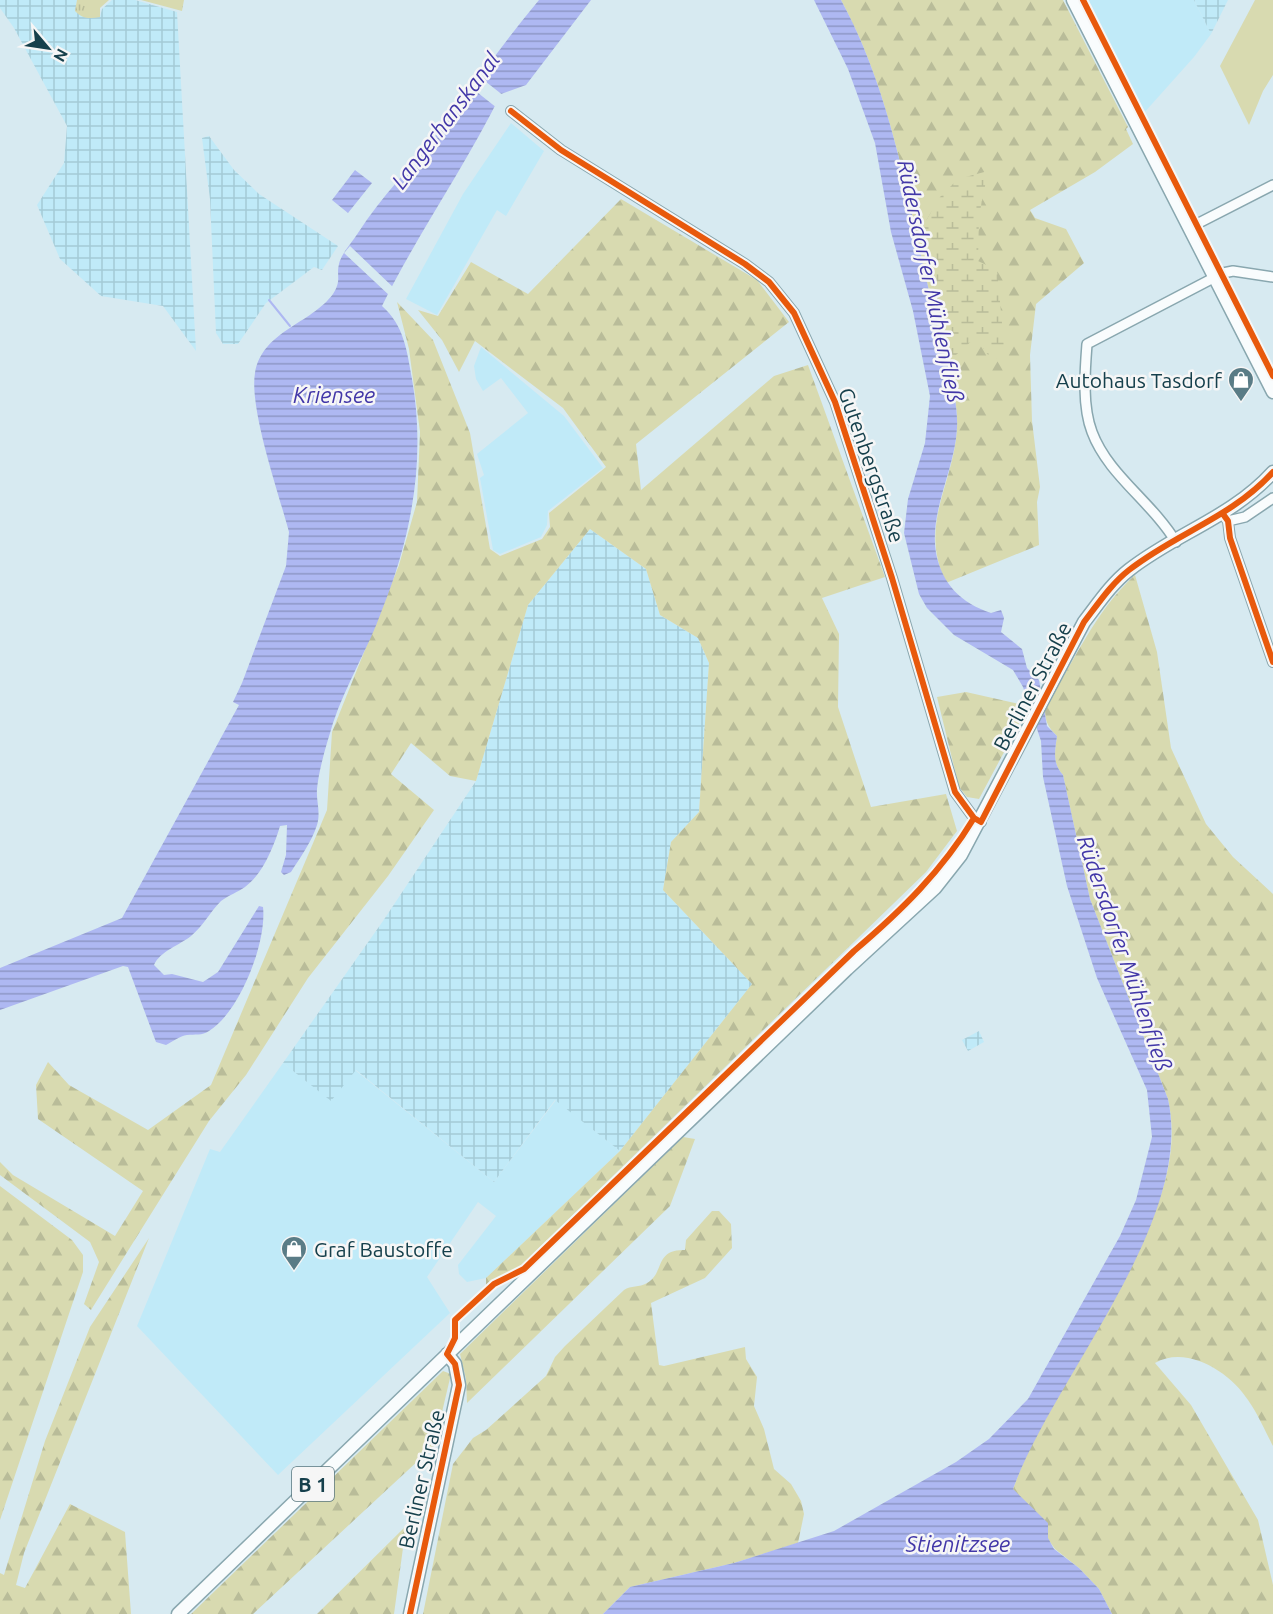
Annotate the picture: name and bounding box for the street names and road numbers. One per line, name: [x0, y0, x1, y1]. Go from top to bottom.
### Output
street label: Gutenbergstraße: [834, 385, 910, 545]
street label: Berliner Straße: [988, 618, 1076, 754]
street label: Berliner Straße: [393, 1407, 449, 1551]
road number: B 1: [292, 1467, 334, 1501]

